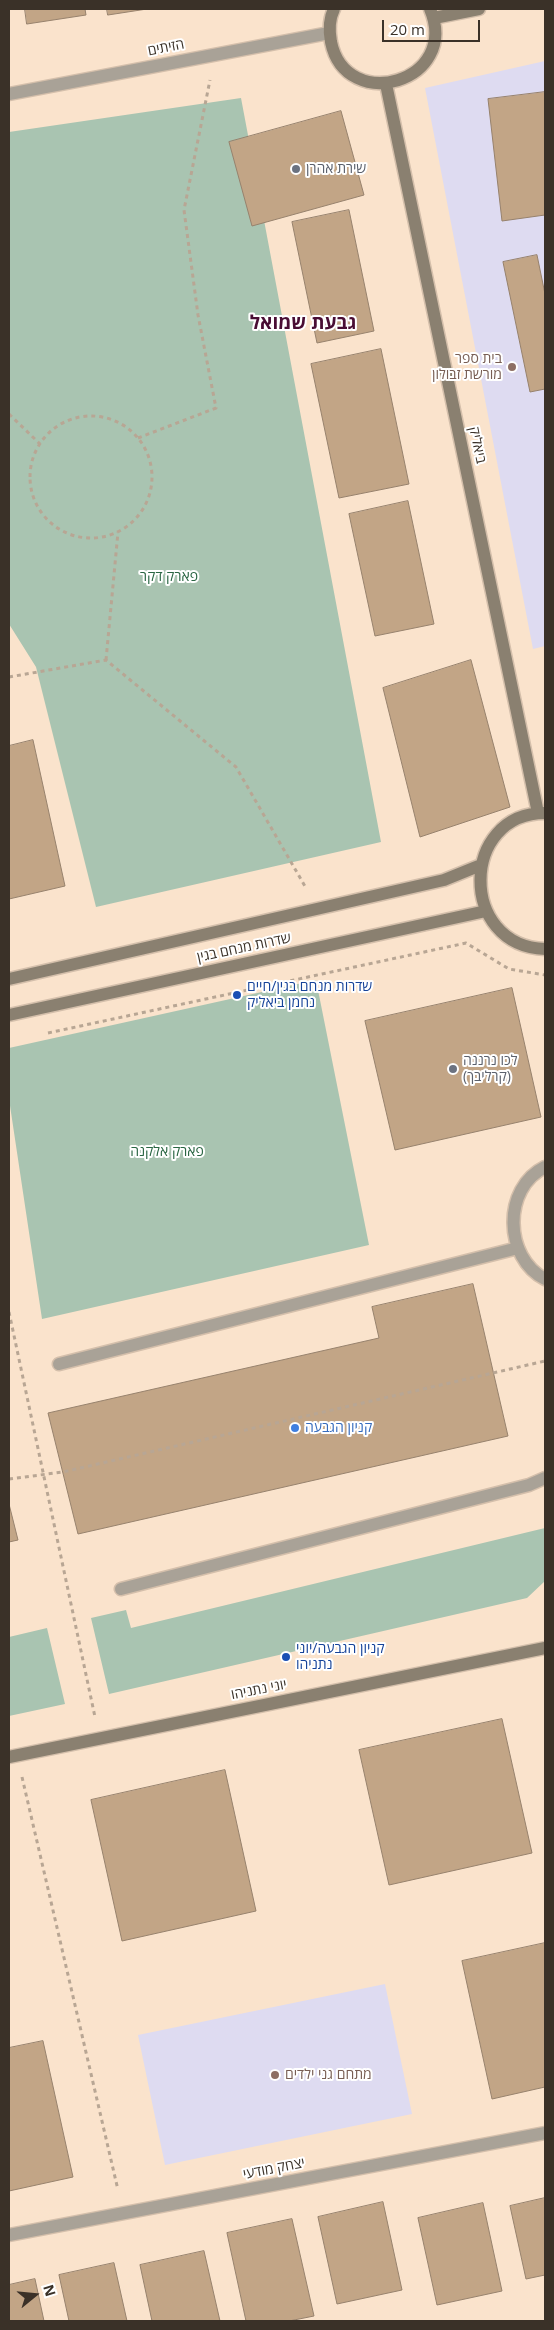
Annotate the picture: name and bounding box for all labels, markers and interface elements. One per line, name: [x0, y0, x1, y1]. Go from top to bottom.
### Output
scale bar: [384, 10, 482, 42]
text: 20 m: [390, 19, 425, 39]
street label: הזיתים: [146, 36, 186, 60]
place label: שירת אהרן: [306, 161, 366, 177]
marker: שירת אהרן: [290, 163, 302, 175]
district label: גבעת שמואל: [250, 313, 356, 335]
place label: בית ספר מורשת זבולון: [432, 351, 502, 384]
marker: בית ספר מורשת זבולון: [506, 361, 518, 373]
street label: ביאליק: [465, 425, 489, 465]
park label: פארק דקר: [140, 569, 198, 585]
street label: שדרות מנחם בגין: [195, 930, 293, 966]
place label: שדרות מנחם בגין/חיים נחמן ביאליק: [247, 979, 372, 1012]
marker: שדרות מנחם בגין/חיים נחמן ביאליק: [231, 989, 243, 1001]
place label: לכו נרננה (קרליבך): [463, 1053, 518, 1086]
marker: לכו נרננה (קרליבך): [447, 1063, 459, 1075]
park label: פארק אלקנה: [130, 1144, 204, 1160]
place label: קניון הגבעה: [305, 1420, 372, 1436]
marker: קניון הגבעה: [289, 1422, 301, 1434]
place label: קניון הגבעה/יוני נתניהו: [296, 1641, 385, 1674]
marker: קניון הגבעה/יוני נתניהו: [280, 1651, 292, 1663]
street label: יוני נתניהו: [230, 1676, 288, 1704]
place label: מתחם גני ילדים: [285, 2067, 372, 2083]
marker: מתחם גני ילדים: [269, 2069, 281, 2081]
street label: יצחק מודעי: [242, 2155, 306, 2183]
north arrow: [10, 2270, 60, 2320]
text: N: [39, 2282, 61, 2299]

